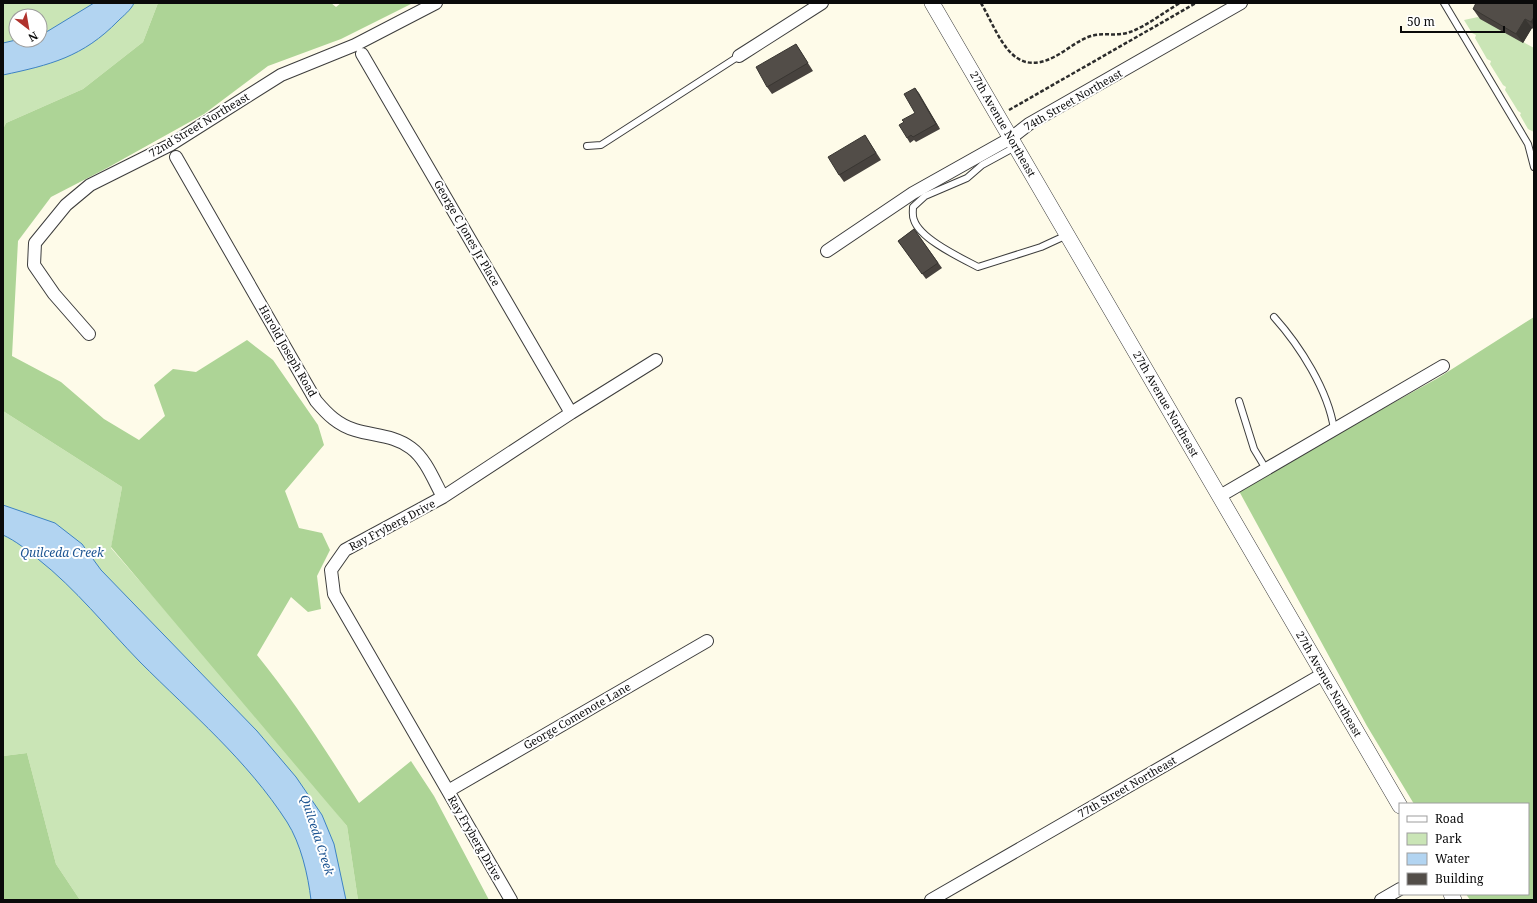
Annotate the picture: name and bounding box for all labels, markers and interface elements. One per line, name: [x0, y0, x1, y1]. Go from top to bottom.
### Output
north arrow: [8, 8, 48, 48]
scale bar: [1401, 8, 1504, 34]
text: 50 m: [1407, 13, 1435, 30]
text: N: [26, 28, 41, 46]
street label: 74th Street Northeast: [1021, 65, 1125, 134]
street label: 27th Avenue Northeast: [967, 68, 1040, 180]
street label: 72nd Street Northeast: [146, 89, 252, 160]
street label: George C Jones Jr Place: [431, 177, 504, 289]
street label: Harold Joseph Road: [256, 302, 321, 400]
street label: 27th Avenue Northeast: [1130, 348, 1203, 460]
street label: Ray Fryberg Drive: [346, 495, 438, 554]
water label: Quilceda Creek: [20, 544, 105, 561]
street label: 27th Avenue Northeast: [1293, 628, 1366, 740]
street label: George Comenote Lane: [520, 679, 633, 752]
street label: 77th Street Northeast: [1075, 752, 1179, 821]
water label: Quilceda Creek: [296, 792, 339, 878]
street label: Ray Fryberg Drive: [445, 793, 506, 883]
legend: [1399, 803, 1529, 895]
text: Road: [1435, 810, 1465, 827]
text: Park: [1435, 830, 1463, 847]
text: Water: [1435, 850, 1470, 867]
text: Building: [1435, 870, 1484, 887]

